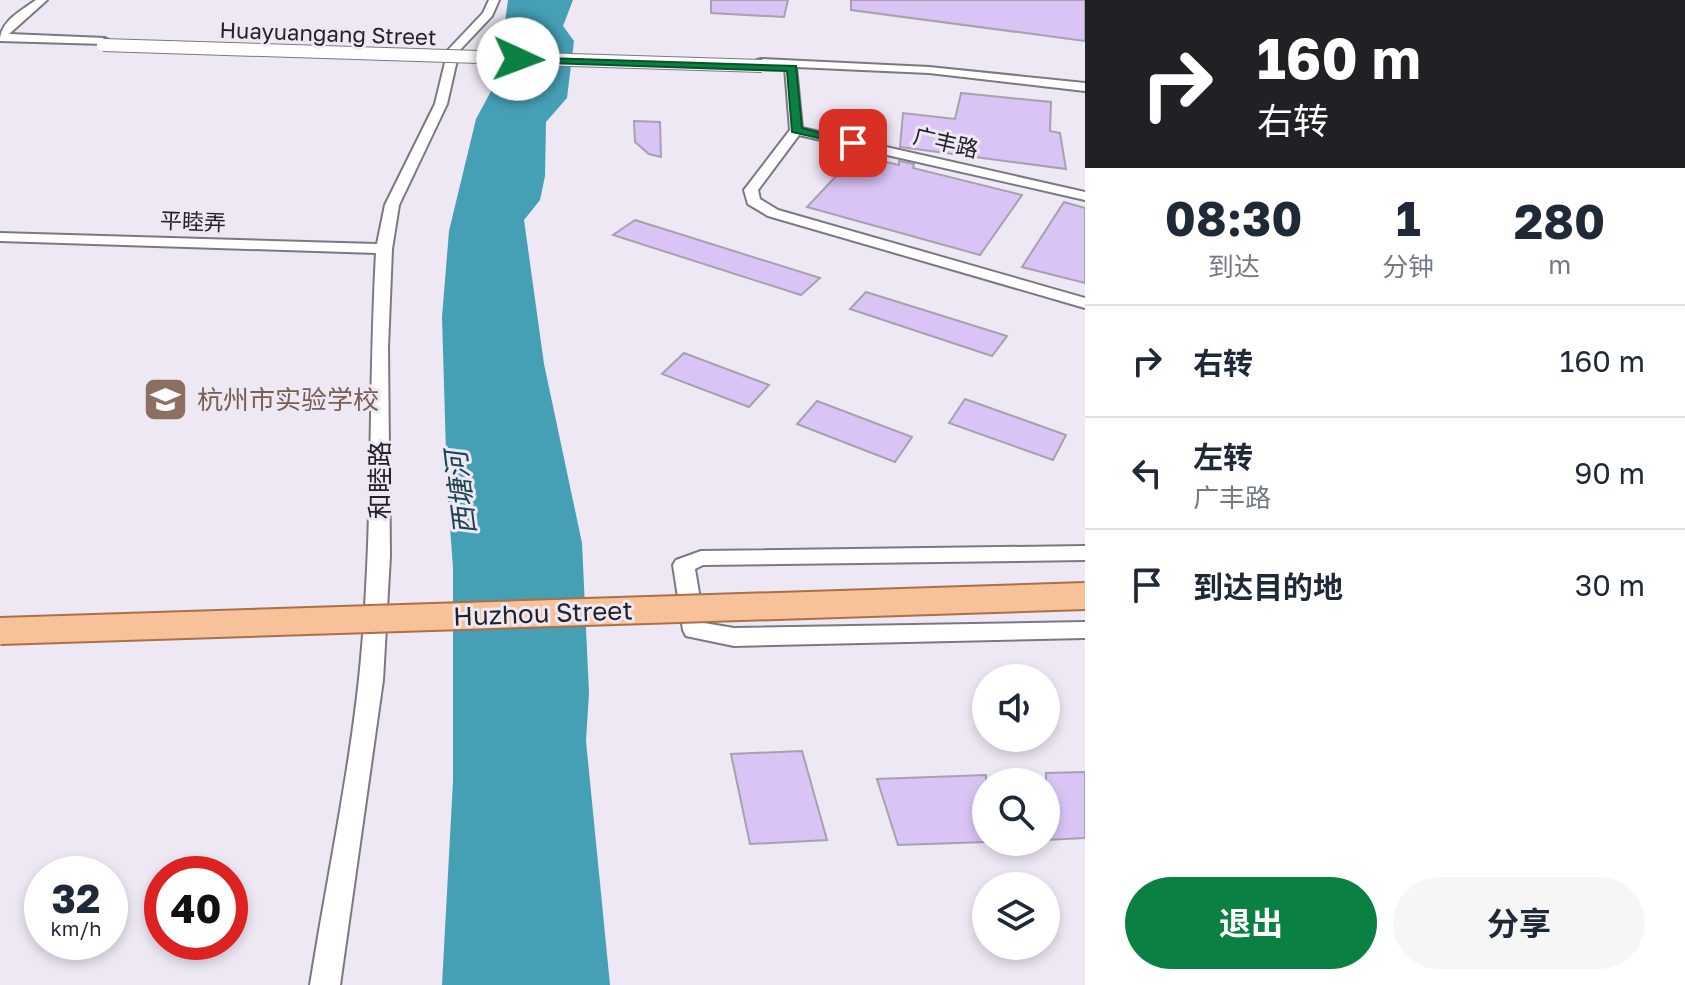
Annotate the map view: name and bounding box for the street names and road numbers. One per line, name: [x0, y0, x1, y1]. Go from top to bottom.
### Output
street label: Huayuangang Street: [219, 16, 437, 50]
street label: 广丰路: [911, 121, 981, 163]
street label: 平睦弄: [160, 206, 226, 236]
street label: 和睦路: [364, 441, 395, 519]
street label: Huzhou Street: [453, 594, 633, 632]

